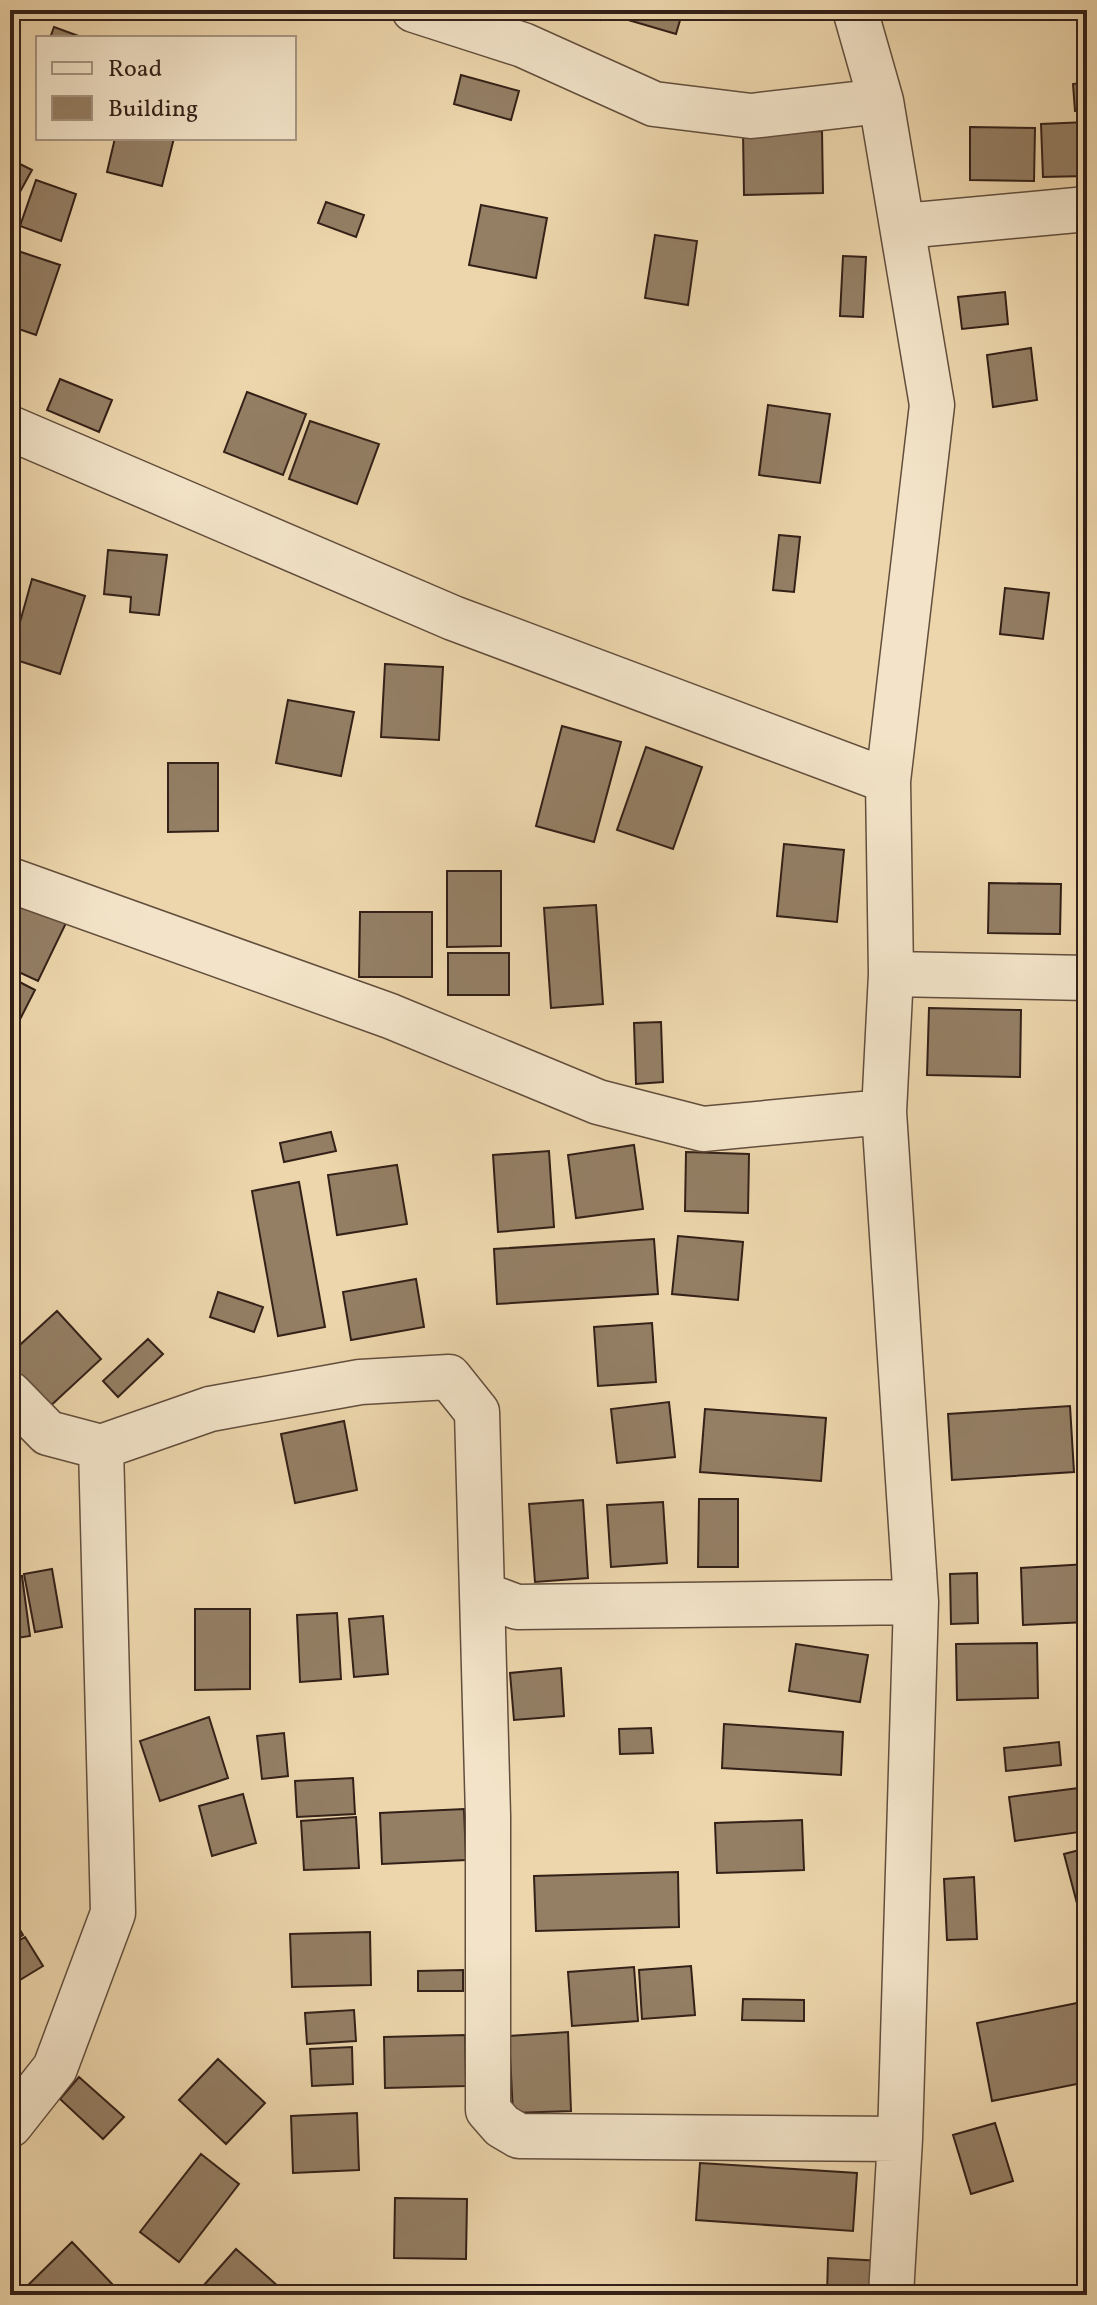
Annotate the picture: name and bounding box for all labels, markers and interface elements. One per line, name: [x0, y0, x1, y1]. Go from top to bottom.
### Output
legend: [36, 36, 296, 140]
text: Road: [108, 53, 162, 87]
text: Building: [108, 93, 198, 127]

